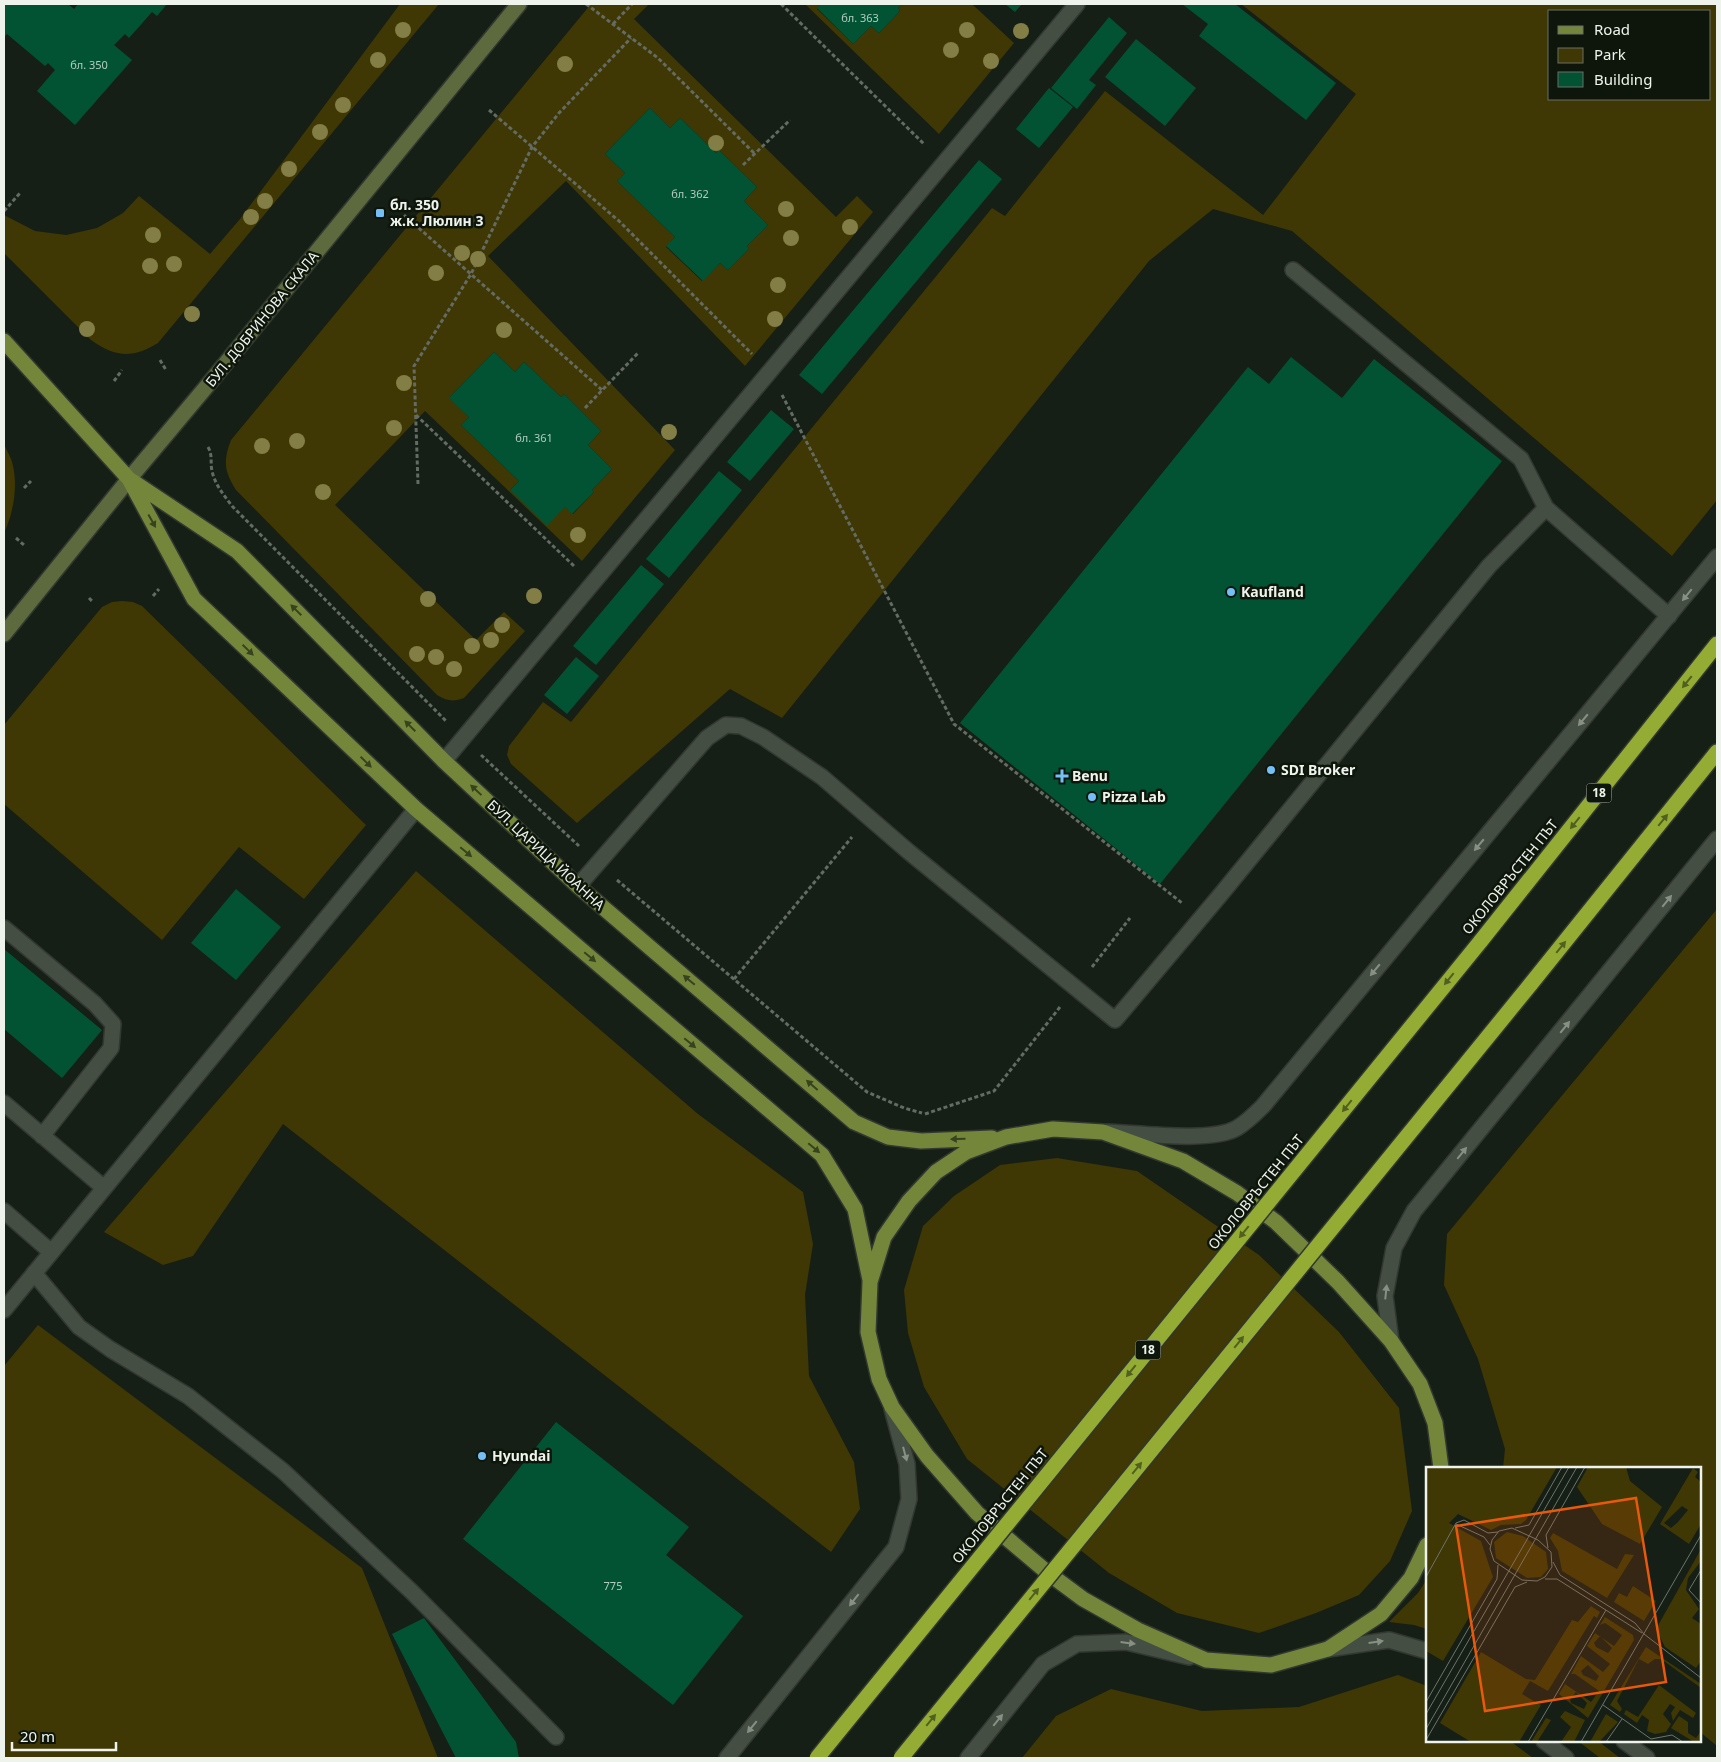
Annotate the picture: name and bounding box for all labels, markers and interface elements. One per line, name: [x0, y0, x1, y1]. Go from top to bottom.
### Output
house number: бл. 363: [841, 10, 879, 25]
legend: [1548, 10, 1711, 100]
text: Road: [1594, 19, 1630, 39]
text: Park: [1594, 44, 1626, 64]
house number: бл. 350: [70, 57, 108, 72]
text: Building: [1594, 69, 1652, 89]
house number: бл. 362: [671, 186, 709, 201]
place label: бл. 350 ж.к. Люлин 3: [390, 195, 483, 230]
marker: бл. 350 ж.к. Люлин 3: [374, 207, 386, 219]
street label: БУЛ. ДОБРИНОВА СКАЛА: [201, 247, 322, 391]
house number: бл. 361: [515, 430, 553, 445]
one-way arrow: [148, 515, 157, 528]
place label: Kaufland: [1241, 582, 1304, 601]
marker: Kaufland: [1225, 586, 1237, 598]
one-way arrow: [1681, 588, 1692, 601]
one-way arrow: [290, 605, 302, 617]
one-way arrow: [242, 644, 254, 656]
one-way arrow: [1681, 675, 1692, 688]
one-way arrow: [1578, 714, 1589, 727]
one-way arrow: [404, 720, 416, 732]
one-way arrow: [360, 756, 372, 768]
place label: SDI Broker: [1281, 760, 1356, 779]
marker: SDI Broker: [1265, 764, 1277, 776]
place label: Benu: [1072, 766, 1108, 785]
marker: Benu: [1056, 770, 1068, 782]
one-way arrow: [470, 784, 482, 796]
road number: 18: [1586, 784, 1612, 802]
place label: Pizza Lab: [1102, 787, 1166, 806]
marker: Pizza Lab: [1086, 791, 1098, 803]
street label: БУЛ. ЦАРИЦА ЙОАННА: [484, 795, 609, 914]
one-way arrow: [1657, 814, 1668, 827]
street label: ОКОЛОВРЪСТЕН ПЪТ: [1457, 815, 1562, 938]
one-way arrow: [1569, 816, 1580, 829]
one-way arrow: [1474, 839, 1485, 852]
one-way arrow: [460, 846, 472, 857]
one-way arrow: [1662, 894, 1673, 907]
one-way arrow: [1555, 940, 1566, 953]
one-way arrow: [583, 952, 596, 963]
one-way arrow: [1370, 964, 1381, 977]
one-way arrow: [1444, 973, 1455, 986]
one-way arrow: [683, 974, 695, 986]
one-way arrow: [1559, 1020, 1570, 1033]
one-way arrow: [683, 1037, 696, 1048]
one-way arrow: [806, 1080, 819, 1091]
one-way arrow: [1341, 1099, 1352, 1112]
street label: ОКОЛОВРЪСТЕН ПЪТ: [1203, 1130, 1308, 1253]
one-way arrow: [949, 1135, 965, 1143]
one-way arrow: [807, 1143, 820, 1154]
one-way arrow: [1456, 1147, 1467, 1160]
one-way arrow: [1239, 1225, 1250, 1238]
one-way arrow: [1382, 1284, 1390, 1300]
one-way arrow: [1234, 1336, 1245, 1349]
road number: 18: [1136, 1340, 1160, 1360]
one-way arrow: [1125, 1365, 1136, 1378]
street label: ОКОЛОВРЪСТЕН ПЪТ: [947, 1444, 1052, 1567]
place label: Hyundai: [492, 1446, 550, 1465]
one-way arrow: [901, 1447, 909, 1462]
marker: Hyundai: [476, 1450, 488, 1462]
one-way arrow: [1131, 1462, 1142, 1475]
inset map: [1426, 1467, 1701, 1742]
house number: 775: [604, 1578, 622, 1593]
one-way arrow: [1028, 1588, 1039, 1601]
one-way arrow: [849, 1593, 859, 1607]
one-way arrow: [1368, 1637, 1384, 1645]
one-way arrow: [1121, 1639, 1137, 1647]
one-way arrow: [926, 1714, 937, 1727]
one-way arrow: [993, 1714, 1004, 1727]
scale bar: [12, 1720, 116, 1752]
one-way arrow: [747, 1720, 758, 1733]
text: 20 m: [20, 1726, 55, 1746]

